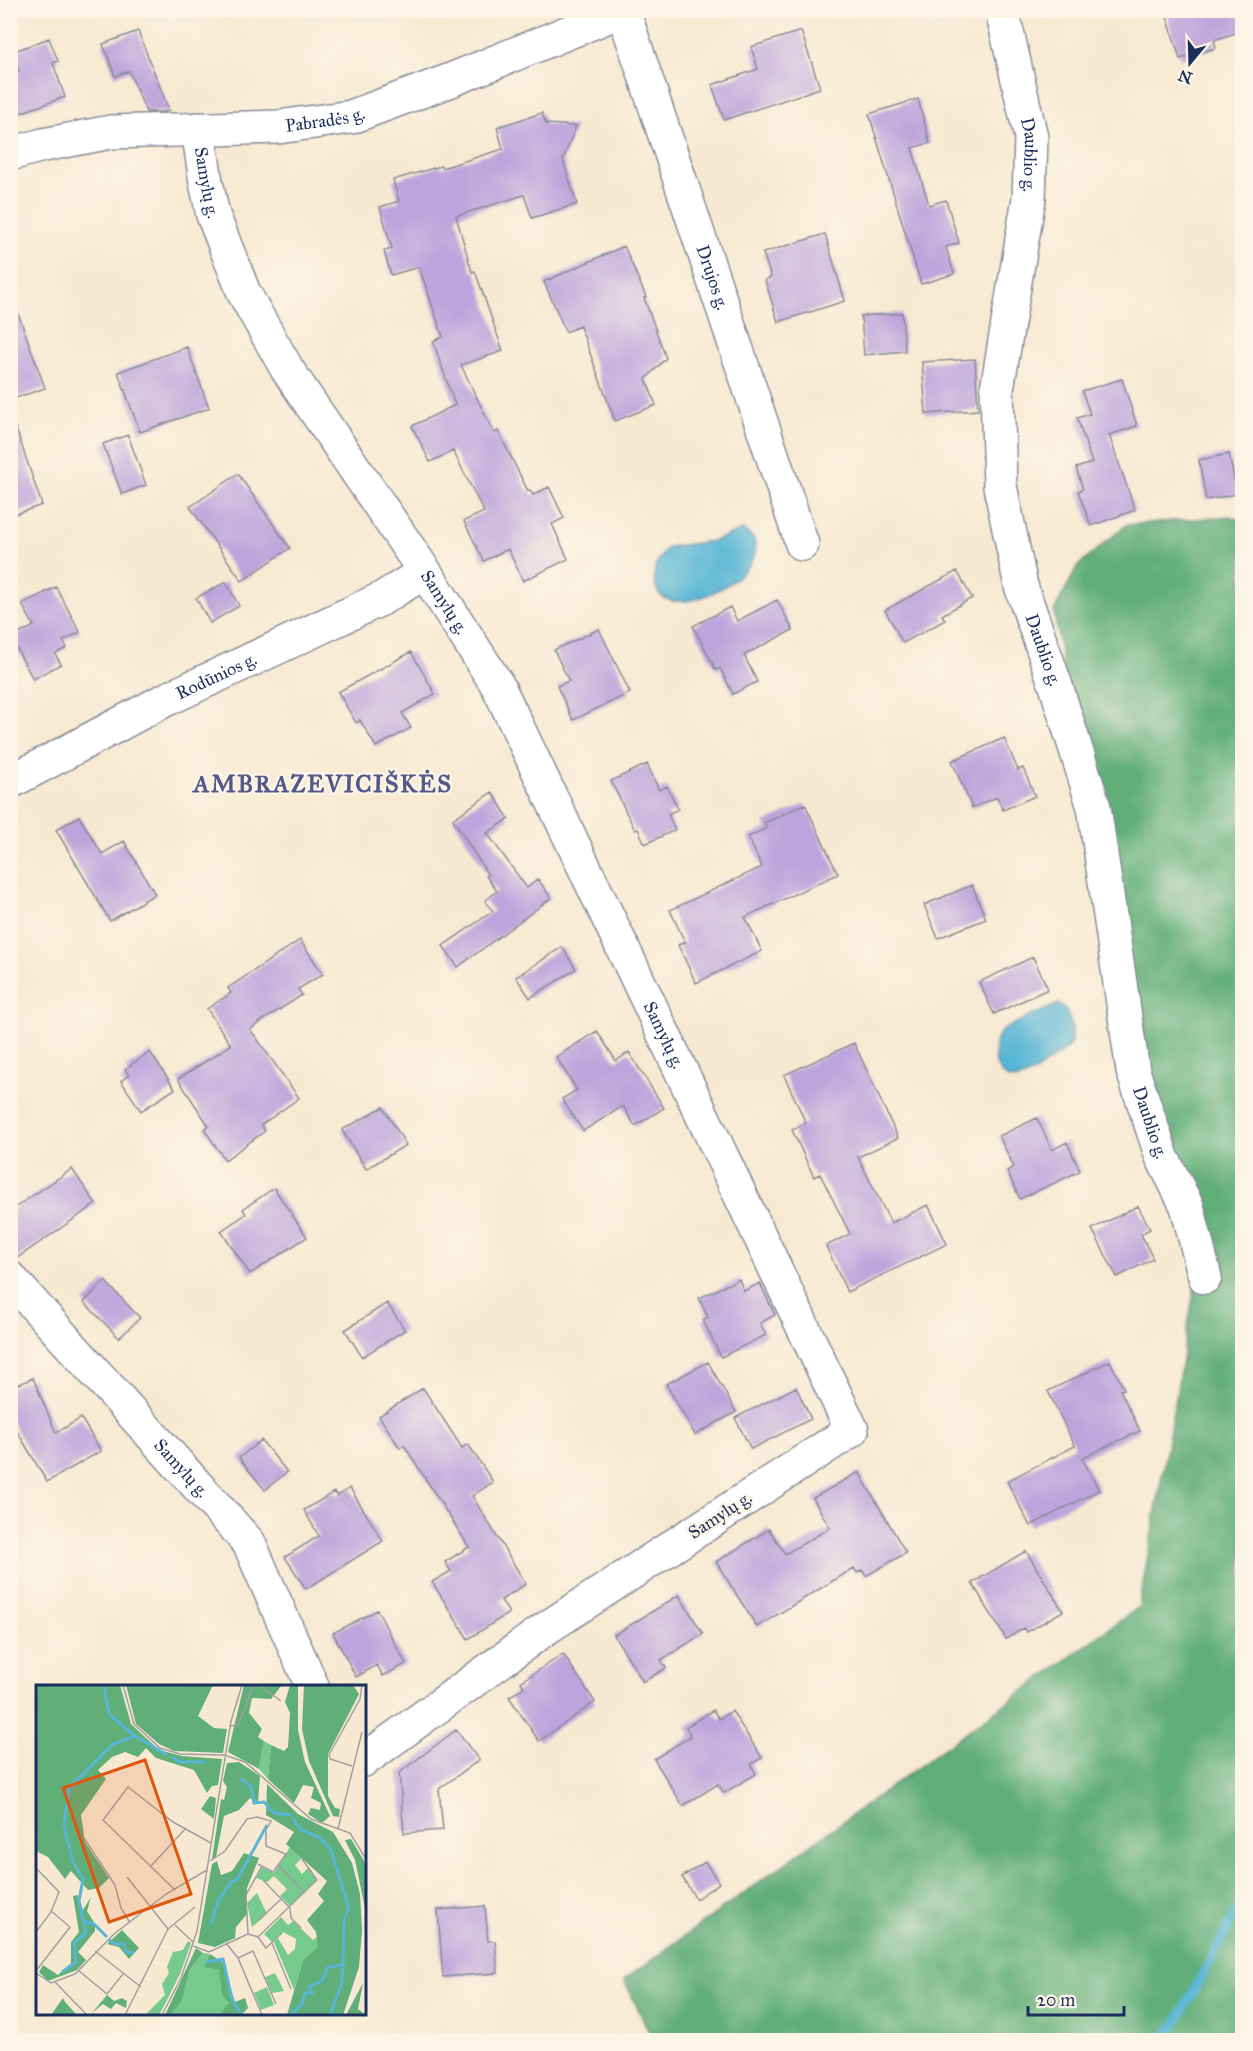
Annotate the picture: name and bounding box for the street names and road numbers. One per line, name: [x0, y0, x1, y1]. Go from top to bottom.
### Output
street label: Pabradės g.: [284, 102, 368, 137]
street label: Daublio g.: [1016, 115, 1042, 193]
street label: Samylų g.: [190, 145, 224, 221]
street label: Drujos g.: [692, 242, 734, 313]
street label: Samylų g.: [416, 566, 473, 638]
street label: Daublio g.: [1021, 611, 1066, 689]
street label: Rodūnios g.: [172, 648, 260, 704]
street label: Samylų g.: [639, 998, 689, 1072]
street label: Daublio g.: [1128, 1083, 1173, 1161]
street label: Samylų g.: [149, 1434, 214, 1502]
street label: Samylų g.: [684, 1486, 757, 1545]

